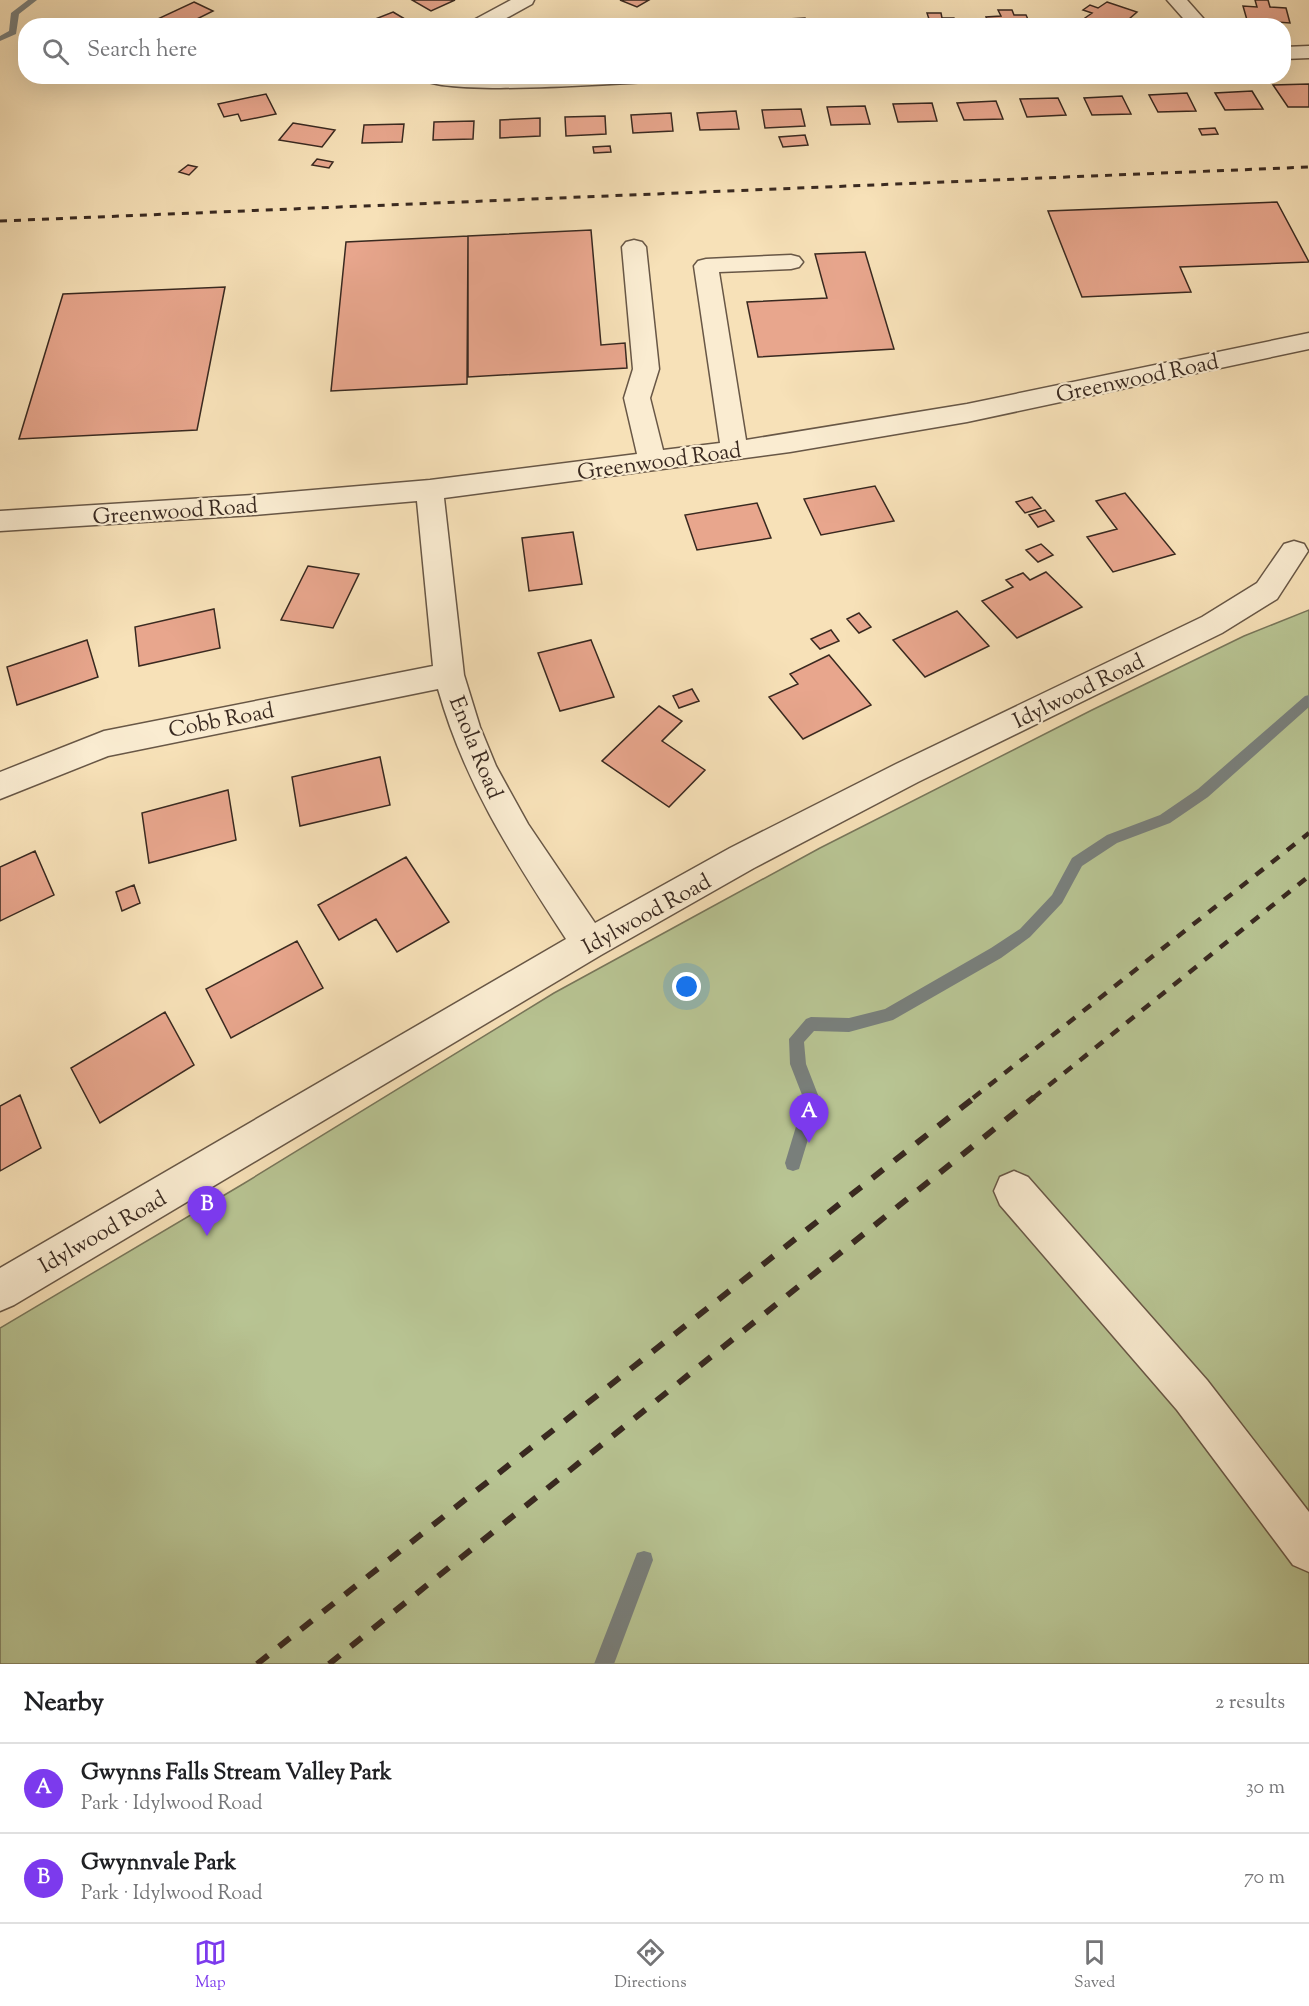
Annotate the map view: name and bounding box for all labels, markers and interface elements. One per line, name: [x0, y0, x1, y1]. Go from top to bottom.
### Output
search box: [18, 18, 1291, 84]
icon: search: [39, 35, 72, 68]
text: Search here: [87, 35, 197, 67]
street label: Greenwood Road: [1053, 347, 1222, 413]
street label: Greenwood Road: [575, 436, 744, 490]
street label: Greenwood Road: [92, 491, 259, 535]
street label: Idylwood Road: [1008, 647, 1150, 738]
street label: Enola Road: [439, 692, 509, 804]
street label: Cobb Road: [166, 696, 277, 748]
street label: Idylwood Road: [577, 867, 718, 964]
your location: [672, 972, 701, 1001]
pin: A: [790, 1094, 828, 1143]
street label: Idylwood Road: [34, 1184, 173, 1283]
pin: B: [188, 1186, 226, 1236]
text: Nearby: [24, 1685, 104, 1722]
text: 2 results: [1215, 1689, 1285, 1718]
text: Gwynns Falls Stream Valley Park: [81, 1758, 392, 1790]
text: A: [35, 1774, 52, 1803]
text: 30 m: [1246, 1774, 1285, 1803]
text: Park · Idylwood Road: [81, 1790, 262, 1819]
text: Gwynnvale Park: [81, 1848, 236, 1880]
text: B: [37, 1864, 50, 1893]
text: 70 m: [1244, 1864, 1285, 1893]
text: Park · Idylwood Road: [81, 1880, 262, 1909]
tab: Map: [194, 1936, 227, 1995]
tab: Directions: [614, 1936, 687, 1995]
tab: Saved: [1074, 1936, 1115, 1995]

